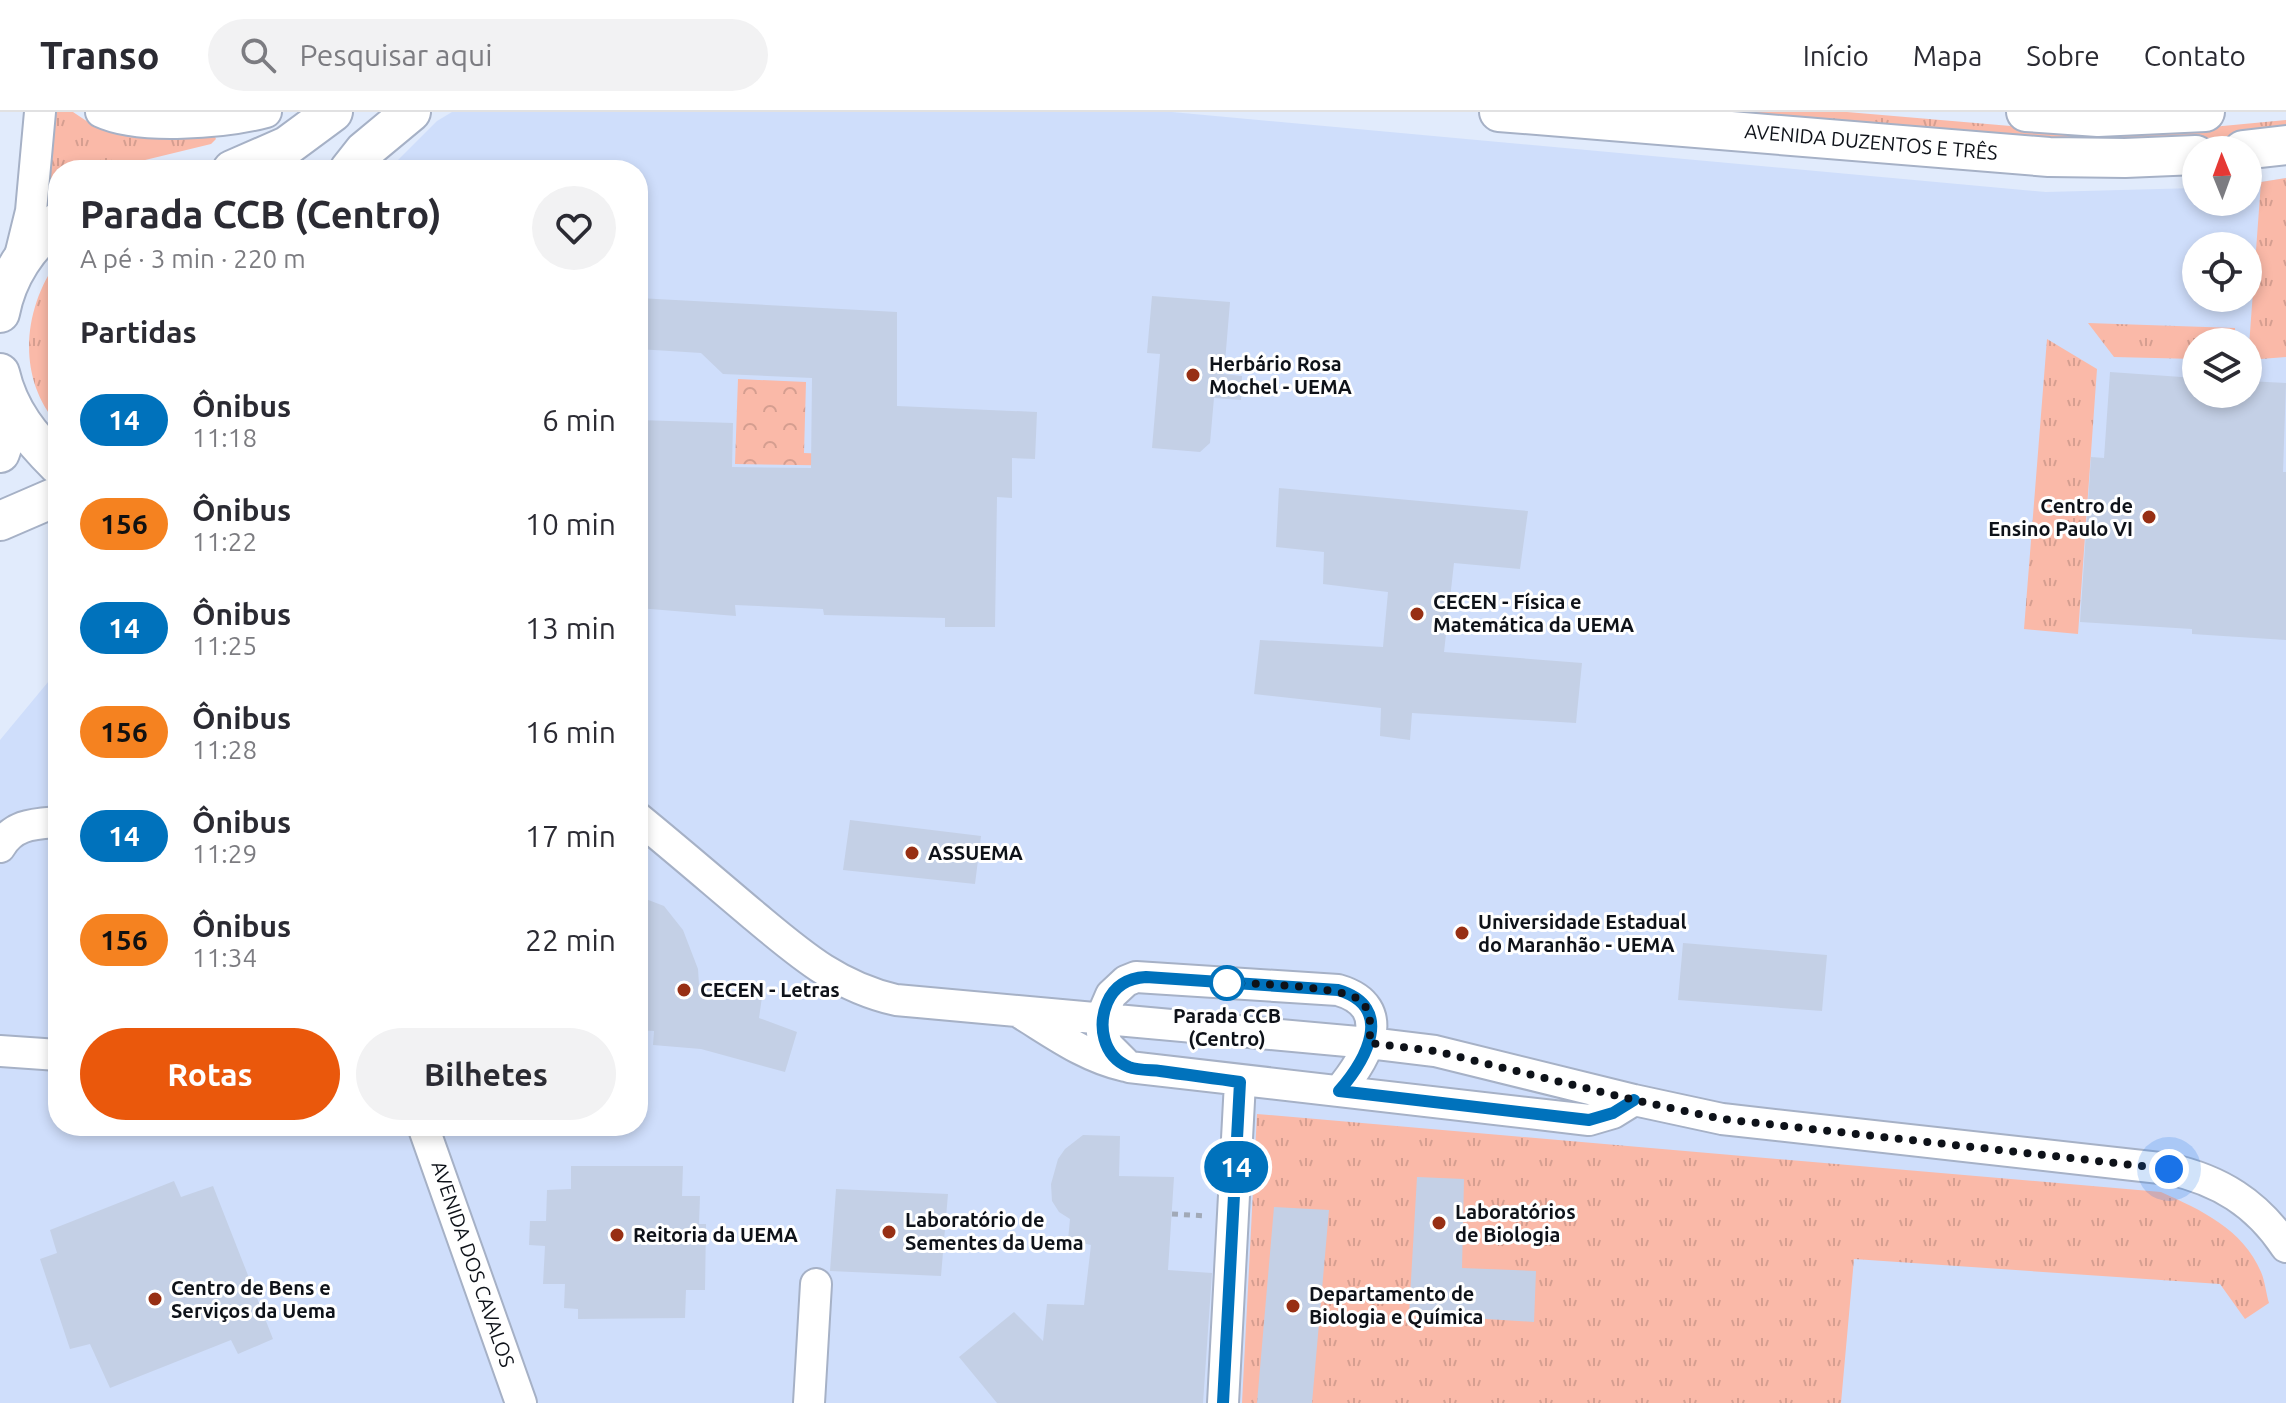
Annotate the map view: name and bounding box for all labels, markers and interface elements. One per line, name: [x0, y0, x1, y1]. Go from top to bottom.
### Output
search box: [208, 19, 768, 91]
icon: search: [236, 33, 280, 77]
text: Transo: [40, 34, 160, 76]
text: Pesquisar aqui: [300, 38, 492, 72]
text: Início: [1803, 40, 1869, 71]
text: Mapa: [1913, 40, 1982, 71]
text: Sobre: [2026, 40, 2100, 71]
text: Contato: [2144, 40, 2246, 71]
street label: AVENIDA DUZENTOS E TRÊS: [1744, 119, 1998, 164]
north arrow: [2182, 136, 2262, 216]
map controls: [2182, 136, 2262, 408]
button: heart: [532, 186, 616, 270]
text: Parada CCB (Centro): [80, 193, 442, 235]
button: locate: [2182, 232, 2262, 312]
text: A pé · 3 min · 220 m: [80, 244, 306, 273]
text: Partidas: [80, 315, 197, 349]
button: layers: [2182, 328, 2262, 408]
place label: Herbário Rosa Mochel - UEMA: [1209, 352, 1352, 398]
marker: Herbário Rosa Mochel - UEMA: [1184, 366, 1202, 384]
text: Ônibus: [192, 389, 291, 423]
text: 6 min: [542, 403, 616, 437]
text: 14: [108, 404, 140, 435]
text: 11:18: [192, 423, 257, 452]
text: Ônibus: [192, 493, 291, 527]
place label: Centro de Ensino Paulo VI: [1988, 494, 2133, 540]
text: 10 min: [525, 507, 616, 541]
text: 156: [100, 508, 148, 539]
marker: Centro de Ensino Paulo VI: [2140, 508, 2158, 526]
text: 11:22: [192, 527, 257, 556]
place label: CECEN - Física e Matemática da UEMA: [1433, 590, 1634, 636]
text: Ônibus: [192, 597, 291, 631]
marker: CECEN - Física e Matemática da UEMA: [1408, 605, 1426, 623]
text: 13 min: [525, 611, 616, 645]
text: 14: [108, 612, 140, 643]
text: 11:25: [192, 631, 257, 660]
text: Ônibus: [192, 701, 291, 735]
text: 16 min: [525, 715, 616, 749]
text: 156: [100, 716, 148, 747]
text: 11:28: [192, 735, 257, 764]
text: Ônibus: [192, 805, 291, 839]
text: 17 min: [525, 819, 616, 853]
text: 14: [108, 820, 140, 851]
text: 11:29: [192, 839, 257, 868]
place label: ASSUEMA: [928, 841, 1023, 864]
marker: ASSUEMA: [903, 844, 921, 862]
text: Ônibus: [192, 909, 291, 943]
place label: Universidade Estadual do Maranhão - UEMA: [1478, 910, 1686, 956]
text: 22 min: [525, 923, 616, 957]
text: 156: [100, 924, 148, 955]
marker: Universidade Estadual do Maranhão - UEMA: [1453, 924, 1471, 942]
text: 11:34: [192, 943, 257, 972]
marker: Parada CCB (Centro): [1210, 966, 1244, 1000]
place label: CECEN - Letras: [700, 978, 840, 1001]
marker: CECEN - Letras: [675, 981, 693, 999]
place label: Parada CCB (Centro): [1173, 1004, 1281, 1050]
button: Rotas: [80, 1028, 340, 1120]
button: Bilhetes: [356, 1028, 616, 1120]
line badge: 14: [1200, 1141, 1272, 1193]
your location: [2149, 1149, 2189, 1189]
text: 14: [1220, 1151, 1252, 1182]
street label: AVENIDA DOS CAVALOS: [427, 1158, 520, 1370]
place label: Laboratórios de Biologia: [1455, 1200, 1576, 1246]
place label: Laboratório de Sementes da Uema: [905, 1208, 1084, 1254]
marker: Laboratórios de Biologia: [1430, 1214, 1448, 1232]
place label: Reitoria da UEMA: [633, 1223, 798, 1246]
marker: Laboratório de Sementes da Uema: [880, 1223, 898, 1241]
marker: Reitoria da UEMA: [608, 1226, 626, 1244]
place label: Centro de Bens e Serviços da Uema: [171, 1276, 336, 1322]
place label: Departamento de Biologia e Química: [1309, 1282, 1483, 1328]
marker: Centro de Bens e Serviços da Uema: [146, 1290, 164, 1308]
marker: Departamento de Biologia e Química: [1284, 1297, 1302, 1315]

